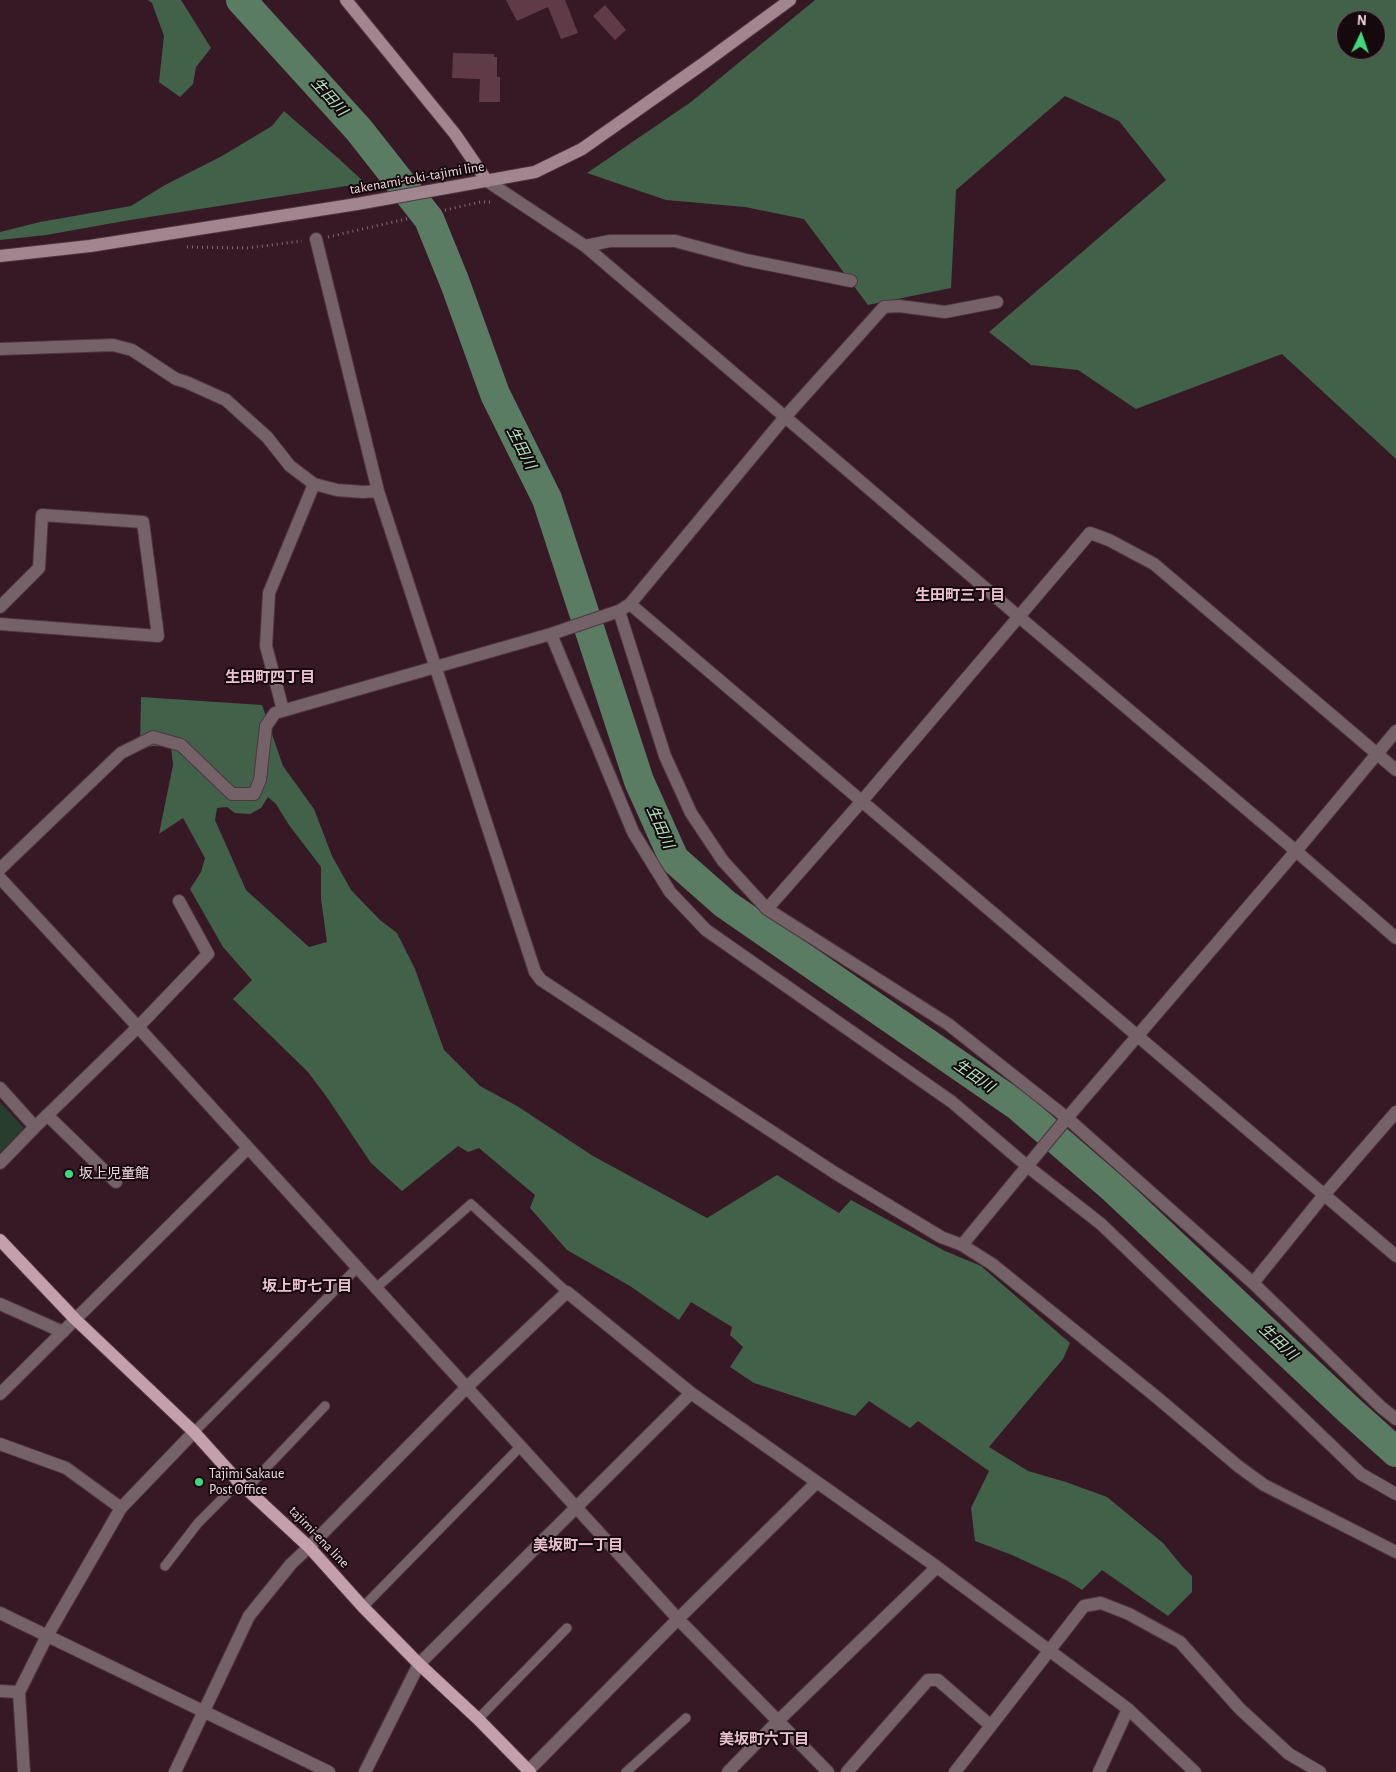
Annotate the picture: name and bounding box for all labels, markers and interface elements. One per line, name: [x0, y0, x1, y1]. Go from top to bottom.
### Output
north arrow: [1336, 10, 1386, 60]
text: N: [1356, 14, 1367, 28]
water label: 生田川: [307, 74, 351, 120]
street label: takenami-toki-tajimi line: [348, 158, 486, 198]
water label: 生田川: [503, 424, 539, 472]
district label: 生田町三丁目: [915, 586, 1005, 604]
district label: 生田町四丁目: [225, 668, 315, 686]
water label: 生田川: [643, 803, 677, 851]
water label: 生田川: [950, 1056, 998, 1096]
place label: 坂上児童館: [79, 1166, 149, 1182]
marker: 坂上児童館: [63, 1168, 75, 1180]
district label: 坂上町七丁目: [262, 1277, 352, 1295]
water label: 生田川: [1255, 1320, 1301, 1364]
place label: Tajimi Sakaue Post Office: [209, 1466, 284, 1498]
marker: Tajimi Sakaue Post Office: [193, 1476, 205, 1488]
street label: tajimi-ena line: [285, 1502, 353, 1572]
district label: 美坂町一丁目: [533, 1536, 623, 1554]
district label: 美坂町六丁目: [719, 1730, 809, 1748]

